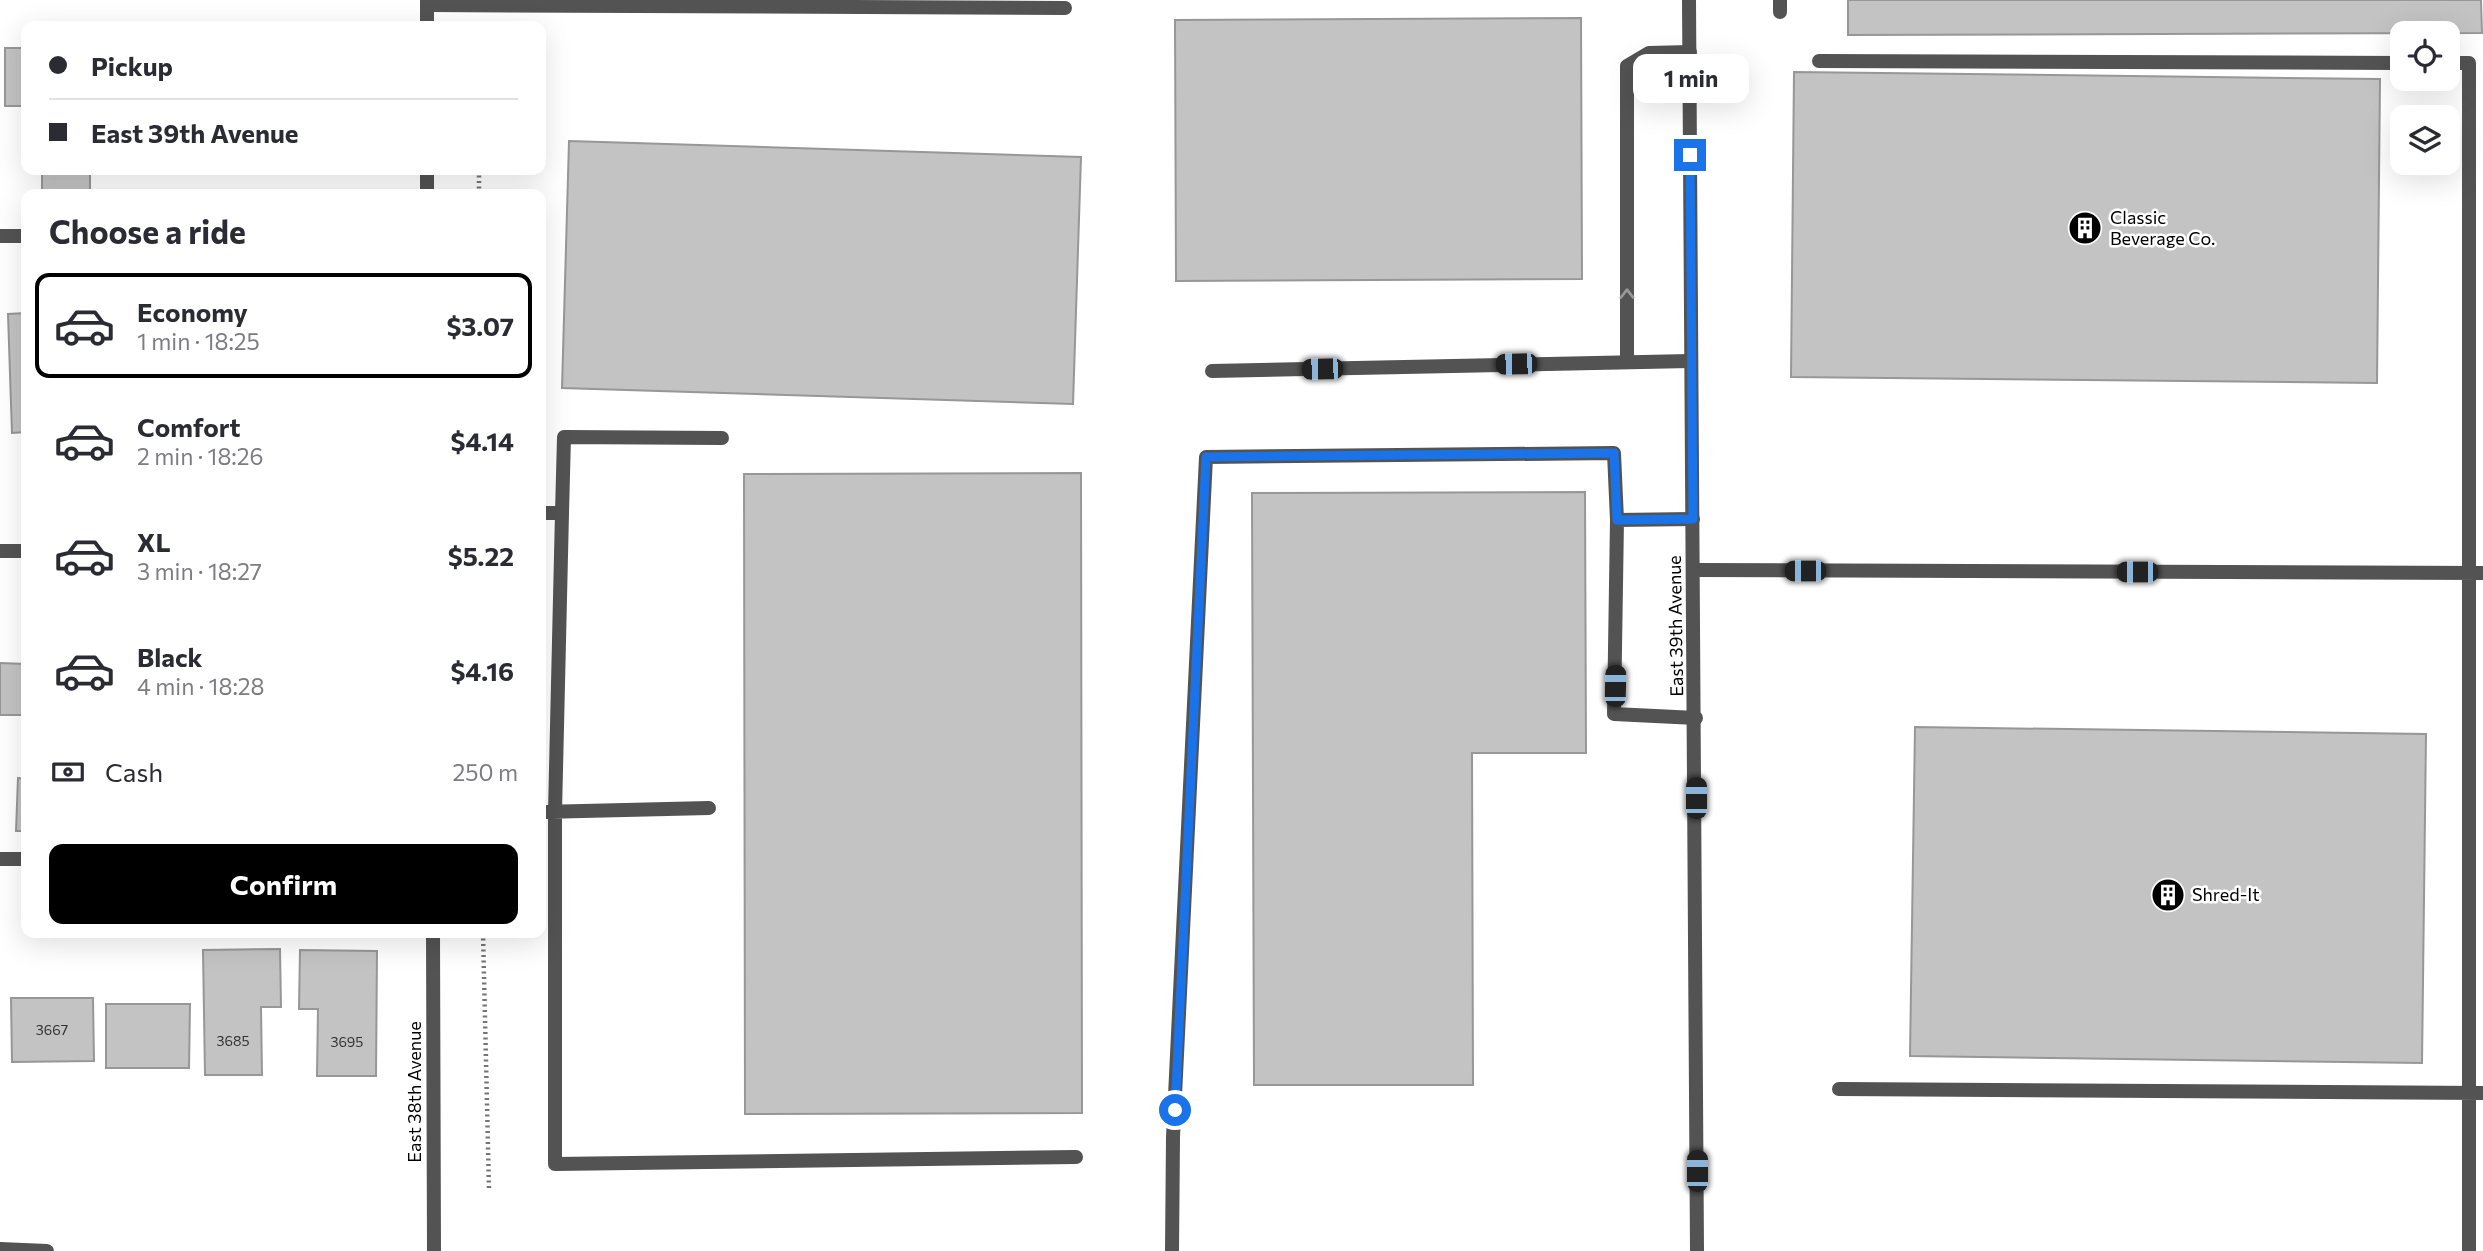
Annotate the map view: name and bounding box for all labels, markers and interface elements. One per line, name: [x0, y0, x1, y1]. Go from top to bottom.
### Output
map controls: [2390, 21, 2460, 175]
button: locate: [2390, 21, 2460, 91]
text: Pickup: [91, 50, 173, 81]
callout: 1 min: [1632, 54, 1748, 102]
text: 1 min: [1664, 64, 1718, 92]
button: layers: [2390, 105, 2460, 175]
text: East 39th Avenue: [91, 117, 299, 148]
route end: [1674, 139, 1706, 171]
place label: Classic Beverage Co.: [2110, 206, 2215, 249]
building icon: Classic Beverage Co.: [2066, 209, 2104, 247]
text: Choose a ride: [49, 211, 246, 251]
one-way arrow: [1619, 288, 1635, 298]
icon: car: [53, 294, 116, 357]
text: Economy: [137, 296, 248, 327]
text: $3.07: [446, 310, 514, 341]
text: 1 min · 18:25: [137, 327, 260, 355]
car: [1495, 353, 1538, 375]
car: [1301, 358, 1344, 380]
icon: car: [53, 409, 116, 472]
text: Comfort: [137, 411, 240, 442]
text: $4.14: [451, 425, 514, 456]
text: 2 min · 18:26: [137, 442, 263, 470]
icon: car: [53, 524, 116, 587]
text: XL: [137, 526, 171, 557]
text: $5.22: [448, 540, 514, 571]
street label: East 39th Avenue: [1663, 555, 1687, 697]
text: 3 min · 18:27: [137, 557, 262, 585]
car: [1785, 561, 1827, 582]
car: [2117, 562, 2159, 583]
icon: car: [53, 639, 116, 702]
text: Black: [137, 641, 203, 672]
text: $4.16: [450, 655, 514, 686]
car: [1605, 665, 1626, 707]
text: 4 min · 18:28: [137, 672, 264, 700]
icon: cash: [49, 753, 87, 791]
text: Cash: [105, 756, 163, 787]
text: 250 m: [453, 758, 518, 786]
car: [1686, 777, 1707, 819]
button: Confirm: [49, 844, 518, 924]
building icon: Shred-It: [2149, 876, 2187, 914]
place label: Shred-It: [2192, 883, 2260, 905]
house number: 3667: [36, 1021, 68, 1038]
street label: East 38th Avenue: [403, 1021, 425, 1163]
house number: 3685: [216, 1032, 250, 1049]
house number: 3695: [331, 1033, 363, 1050]
route start: [1159, 1094, 1191, 1126]
car: [1687, 1150, 1708, 1192]

